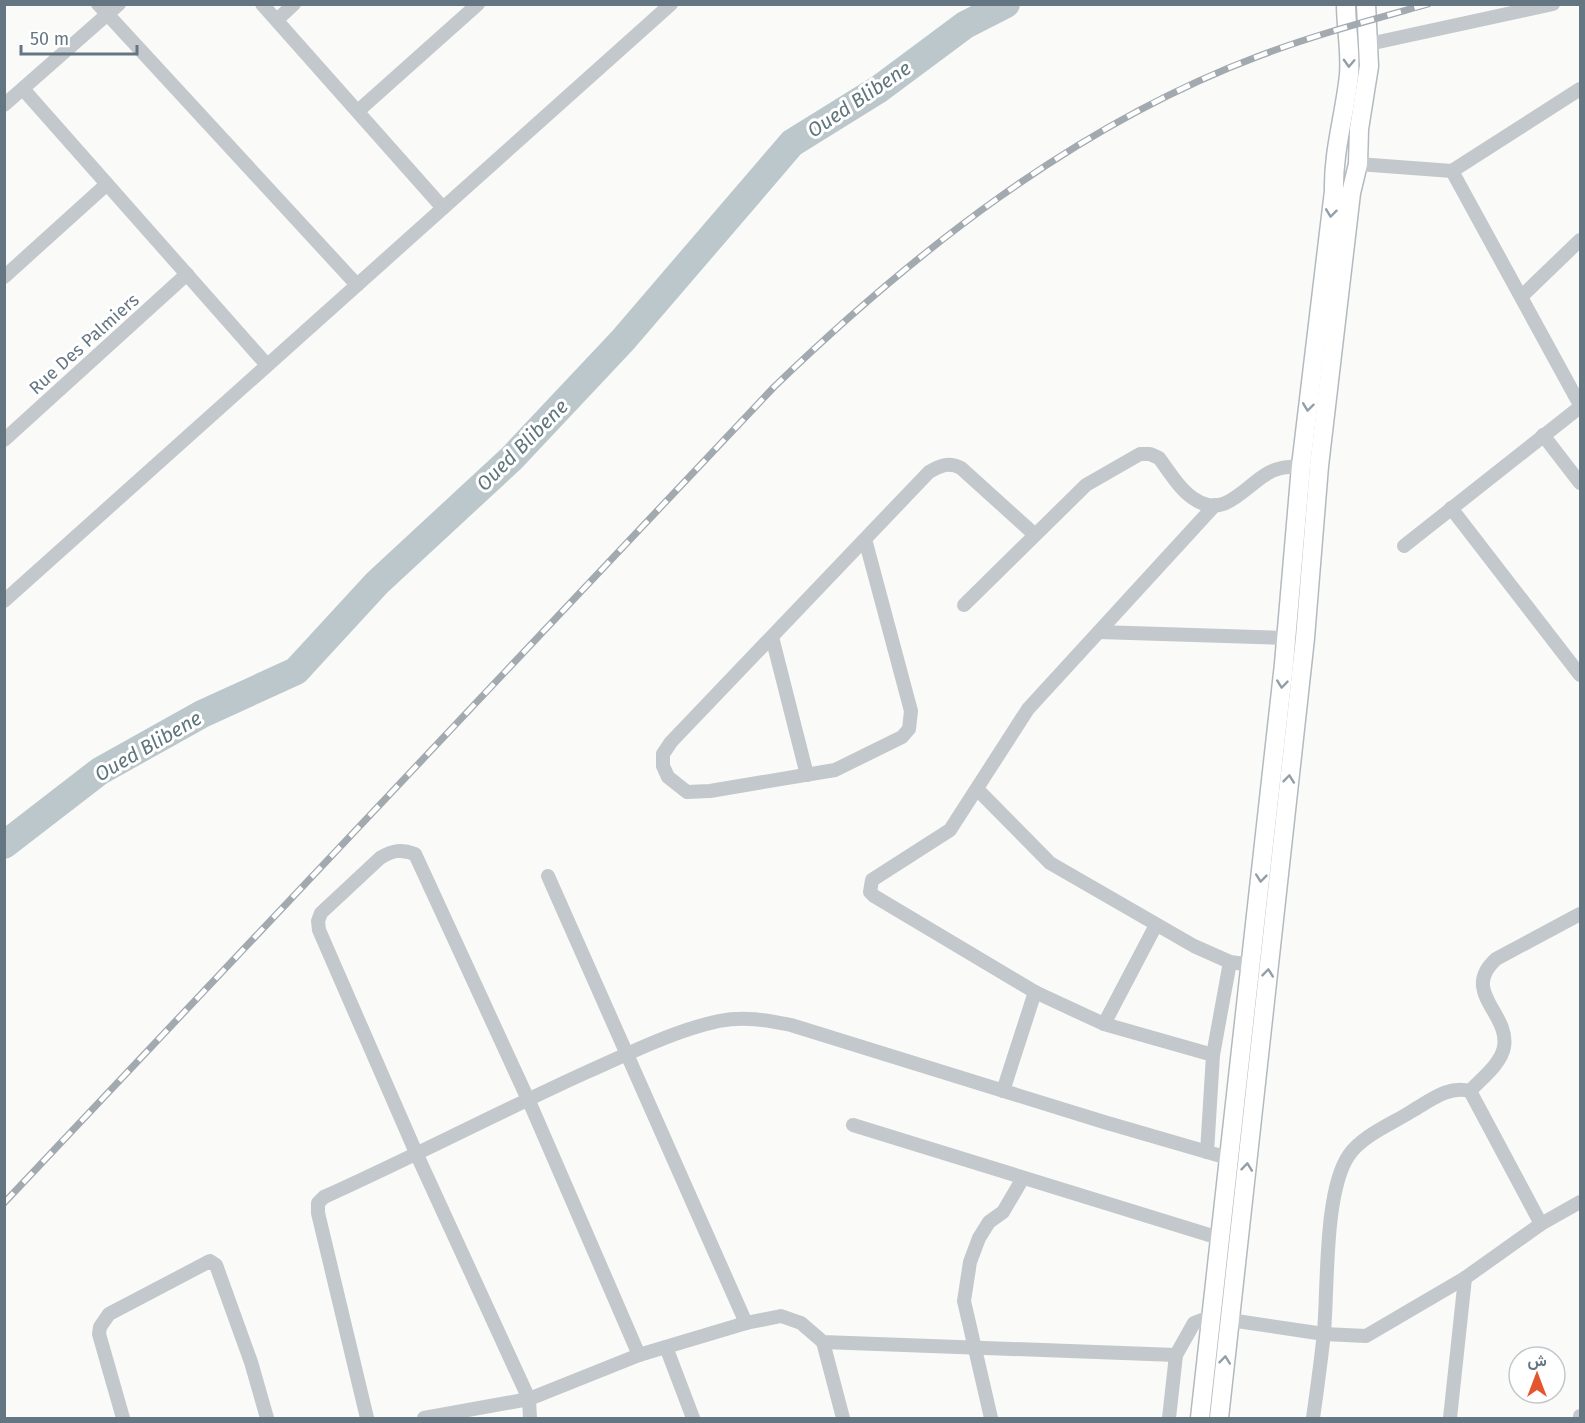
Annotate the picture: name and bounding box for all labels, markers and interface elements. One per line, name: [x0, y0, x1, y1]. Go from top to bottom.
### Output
scale bar: [21, 18, 136, 56]
text: 50 m: [30, 28, 69, 50]
water label: Oued Blibene: [803, 56, 915, 142]
one-way arrow: [1343, 58, 1356, 67]
one-way arrow: [1325, 208, 1338, 218]
street label: Rue Des Palmiers: [25, 289, 143, 399]
water label: Oued Blibene: [471, 394, 573, 496]
one-way arrow: [1302, 402, 1315, 411]
one-way arrow: [1276, 680, 1289, 689]
water label: Oued Blibene: [90, 706, 206, 786]
one-way arrow: [1282, 774, 1295, 783]
one-way arrow: [1255, 874, 1268, 883]
one-way arrow: [1261, 968, 1274, 977]
one-way arrow: [1240, 1162, 1252, 1171]
north arrow: [1507, 1345, 1567, 1405]
text: ش: [1527, 1351, 1547, 1370]
one-way arrow: [1218, 1356, 1231, 1365]

